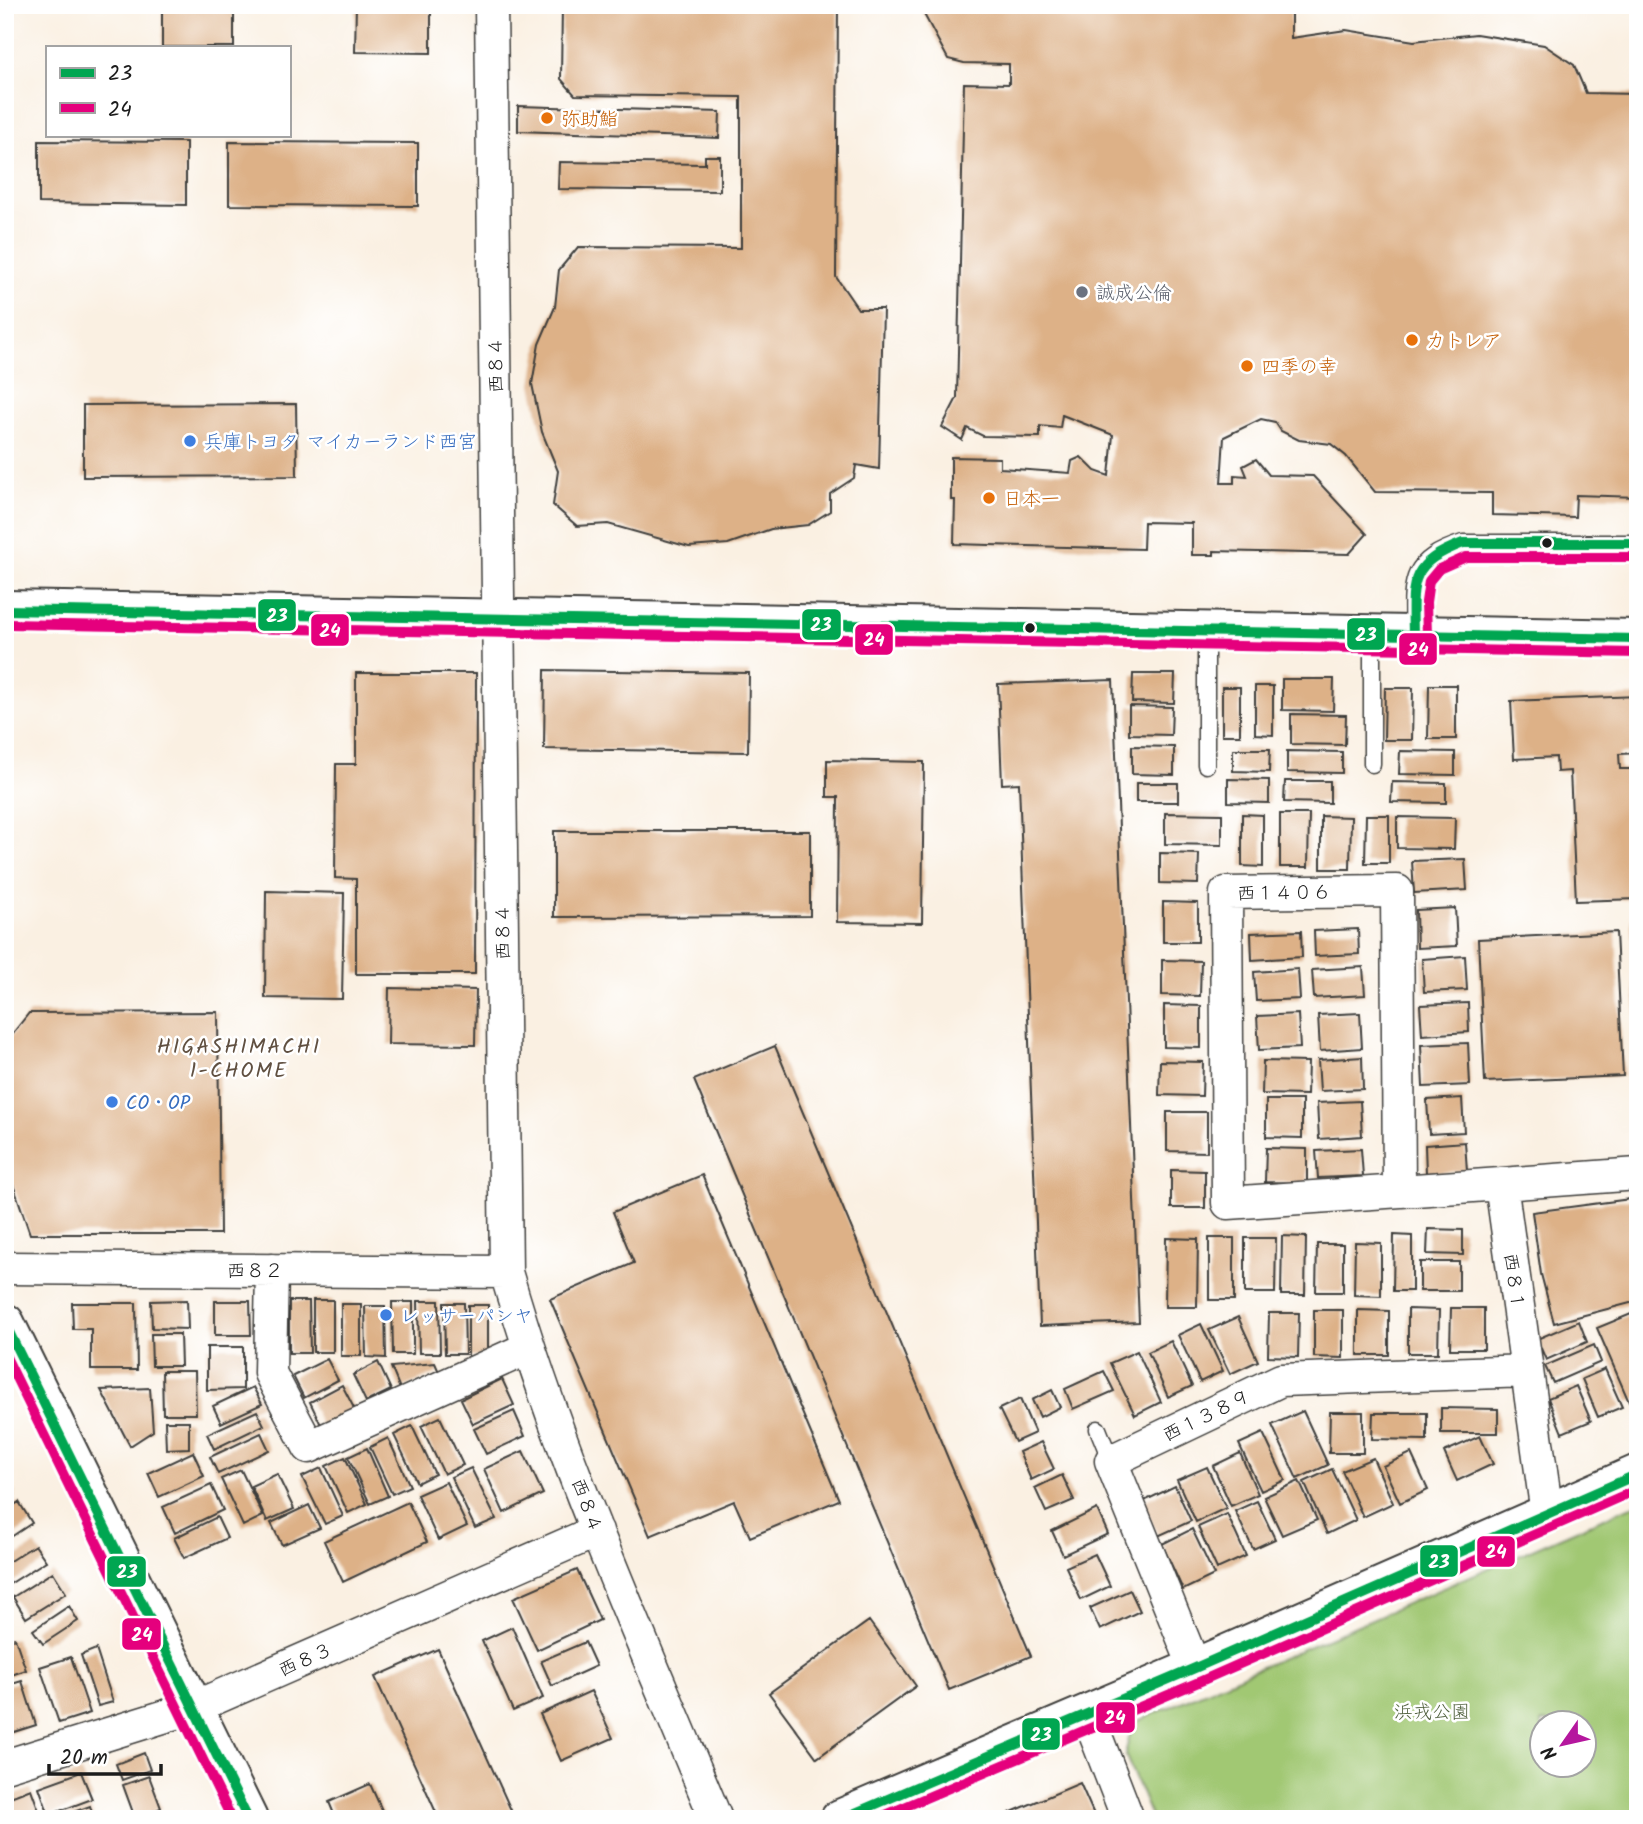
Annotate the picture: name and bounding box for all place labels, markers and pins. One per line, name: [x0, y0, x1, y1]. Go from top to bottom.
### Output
place label: 弥助鮨: [561, 105, 618, 135]
marker: 弥助鮨: [539, 110, 555, 126]
place label: 誠成公倫: [1096, 279, 1172, 309]
marker: 誠成公倫: [1074, 284, 1090, 300]
place label: カトレア: [1426, 327, 1502, 357]
marker: カトレア: [1404, 332, 1420, 348]
place label: 四季の幸: [1261, 353, 1337, 383]
marker: 四季の幸: [1239, 358, 1255, 374]
place label: 兵庫トヨタ マイカーランド西宮: [204, 428, 477, 458]
marker: 兵庫トヨタ マイカーランド西宮: [182, 433, 198, 449]
place label: 日本一: [1003, 485, 1060, 515]
marker: 日本一: [981, 490, 997, 506]
unlabelled marker: [1540, 536, 1554, 550]
unlabelled marker: [1023, 621, 1037, 635]
place label: CO・OP: [126, 1089, 191, 1119]
marker: CO・OP: [104, 1094, 120, 1110]
place label: レッサーパンヤ: [400, 1302, 533, 1332]
marker: レッサーパンヤ: [378, 1307, 394, 1323]

